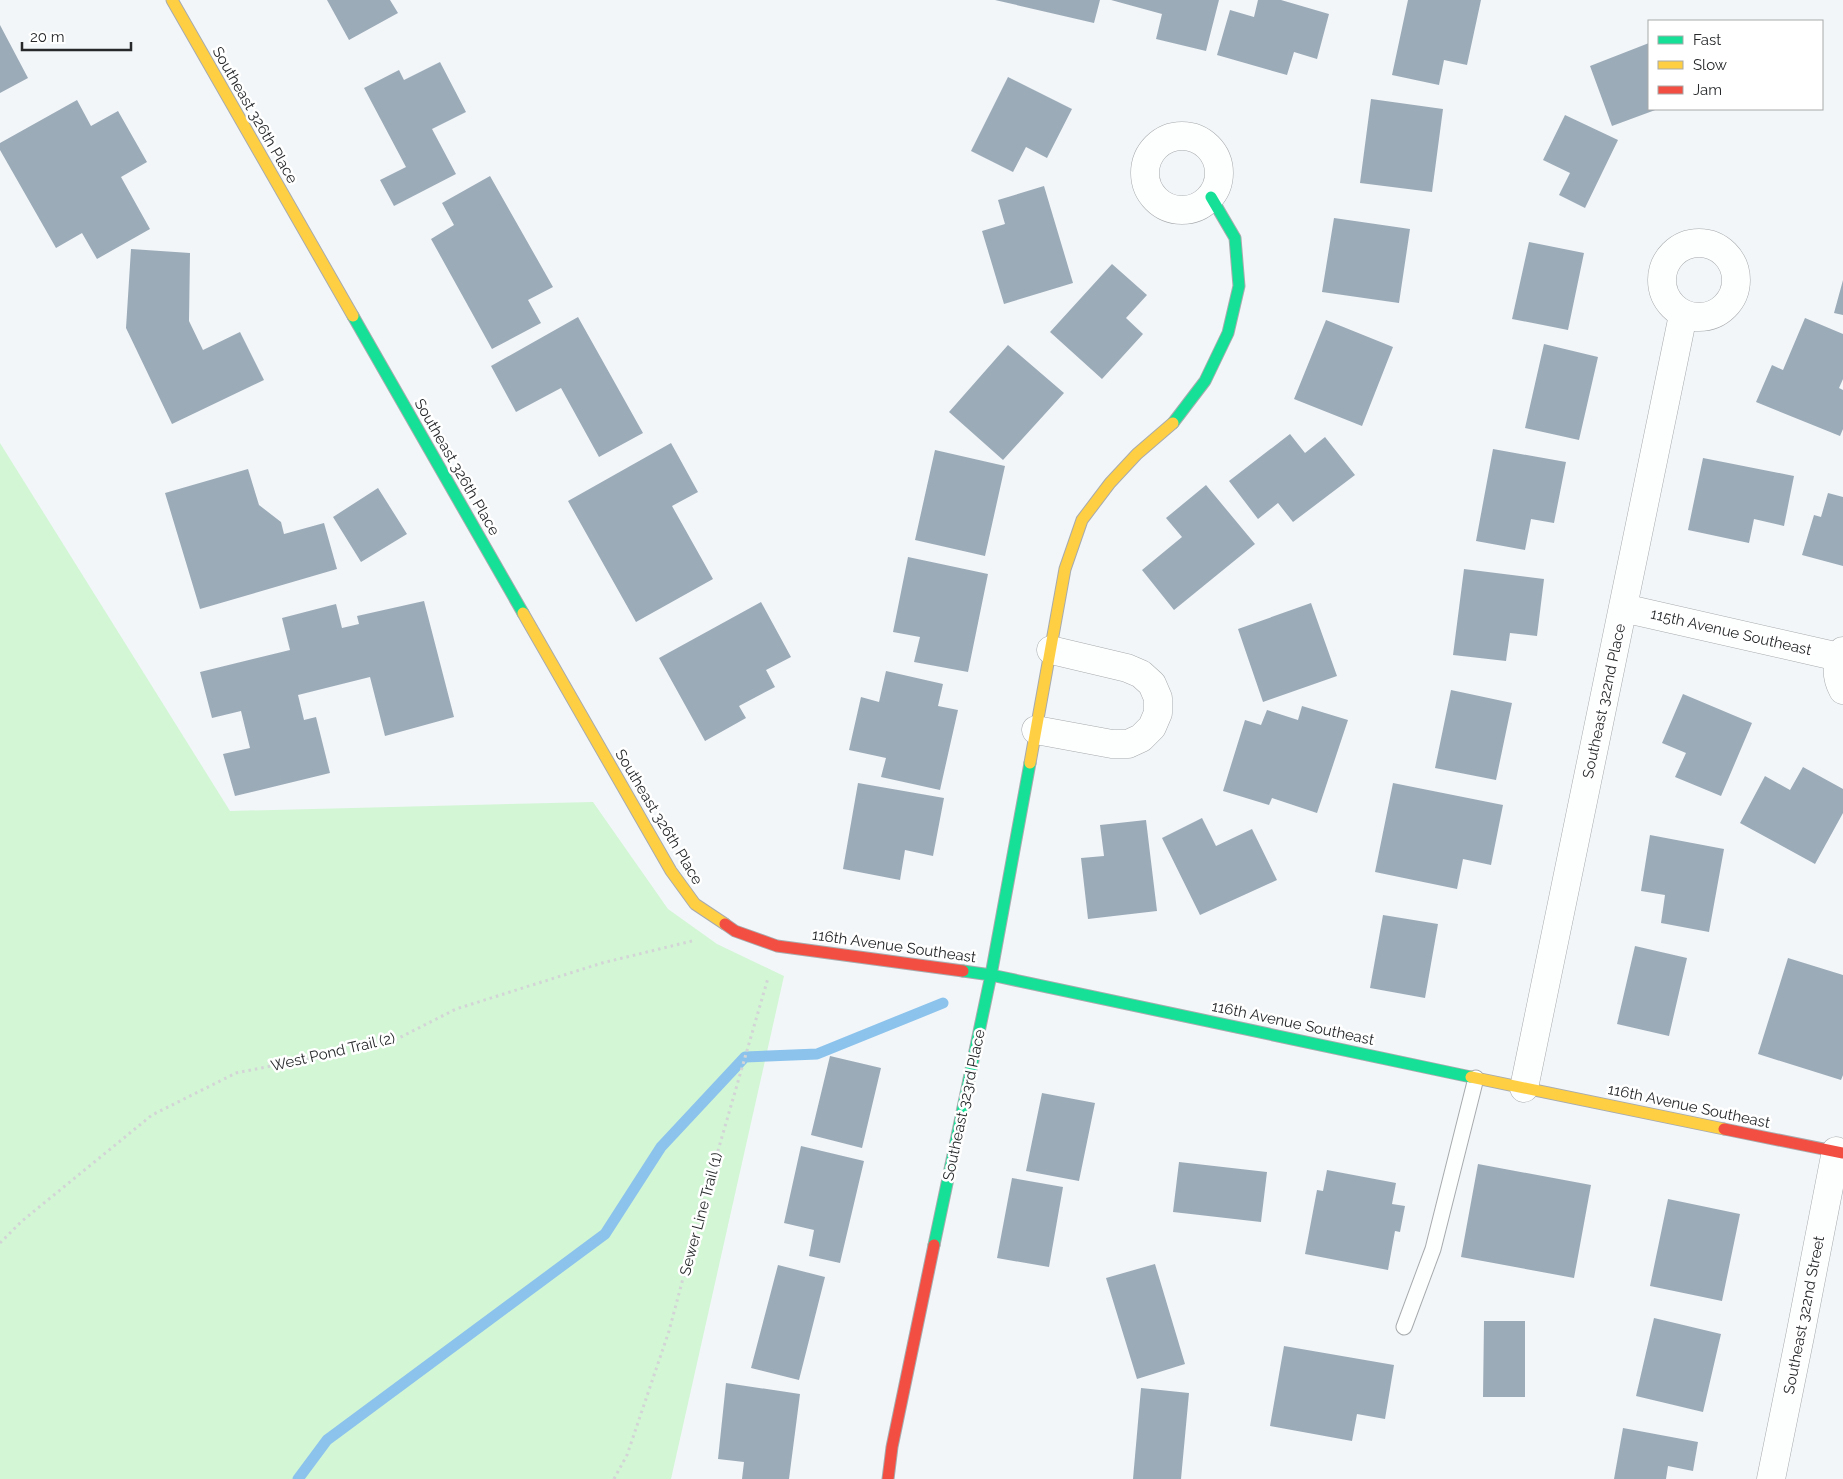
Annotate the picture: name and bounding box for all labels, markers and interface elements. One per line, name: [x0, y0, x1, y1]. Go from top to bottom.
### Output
scale bar: [22, 20, 131, 52]
legend: [1648, 20, 1823, 110]
text: 20 m: [30, 28, 65, 46]
text: Fast: [1693, 31, 1721, 49]
street label: Southeast 326th Place: [209, 43, 302, 187]
text: Slow: [1693, 56, 1727, 74]
text: Jam: [1693, 81, 1722, 99]
street label: Southeast 326th Place: [411, 395, 504, 539]
street label: 115th Avenue Southeast: [1649, 605, 1813, 659]
street label: Southeast 322nd Place: [1579, 622, 1629, 780]
street label: Southeast 326th Place: [611, 746, 707, 888]
street label: 116th Avenue Southeast: [811, 926, 977, 966]
street label: 116th Avenue Southeast: [1210, 997, 1376, 1049]
street label: Southeast 323rd Place: [939, 1027, 989, 1182]
street label: West Pond Trail (2): [269, 1029, 397, 1075]
street label: 116th Avenue Southeast: [1606, 1080, 1772, 1132]
street label: Sewer Line Trail (1): [676, 1151, 726, 1277]
street label: Southeast 322nd Street: [1780, 1234, 1828, 1396]

